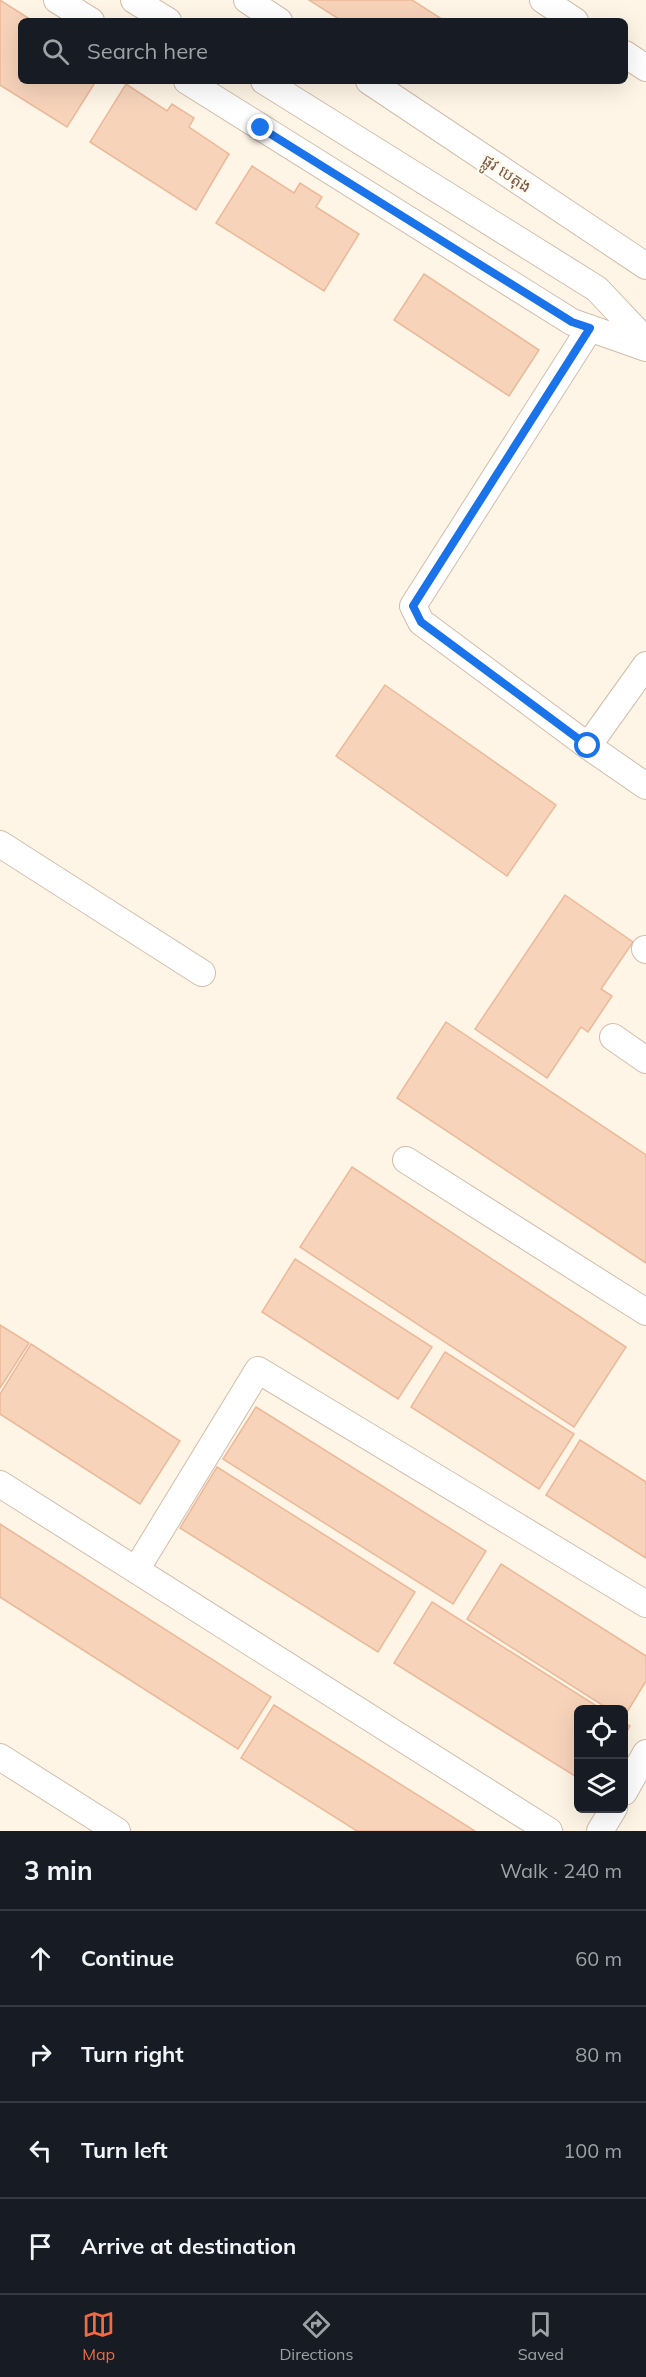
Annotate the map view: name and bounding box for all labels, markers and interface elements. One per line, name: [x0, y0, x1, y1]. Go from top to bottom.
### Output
search box: [18, 18, 628, 84]
icon: search: [39, 35, 72, 68]
text: Search here: [87, 37, 208, 65]
route end: [247, 114, 273, 140]
street label: ផ្លូវ បេតុង: [476, 149, 535, 200]
route start: [574, 732, 600, 758]
map controls: [574, 1705, 628, 1813]
button: locate: [574, 1705, 628, 1759]
button: layers: [574, 1759, 628, 1813]
text: 3 min: [24, 1854, 93, 1887]
text: Walk · 240 m: [500, 1858, 622, 1883]
icon: ahead: [24, 1942, 57, 1975]
text: Continue: [81, 1944, 174, 1972]
text: 60 m: [575, 1946, 622, 1971]
icon: right: [24, 2038, 57, 2071]
text: Turn right: [81, 2040, 184, 2068]
text: 80 m: [575, 2042, 622, 2067]
icon: left: [24, 2134, 57, 2167]
text: Turn left: [81, 2136, 168, 2164]
text: 100 m: [563, 2138, 622, 2163]
icon: arrive: [24, 2230, 57, 2263]
text: Arrive at destination: [81, 2232, 296, 2260]
tab: Map: [82, 2308, 115, 2364]
tab: Directions: [279, 2308, 353, 2364]
tab: Saved: [518, 2308, 564, 2364]

